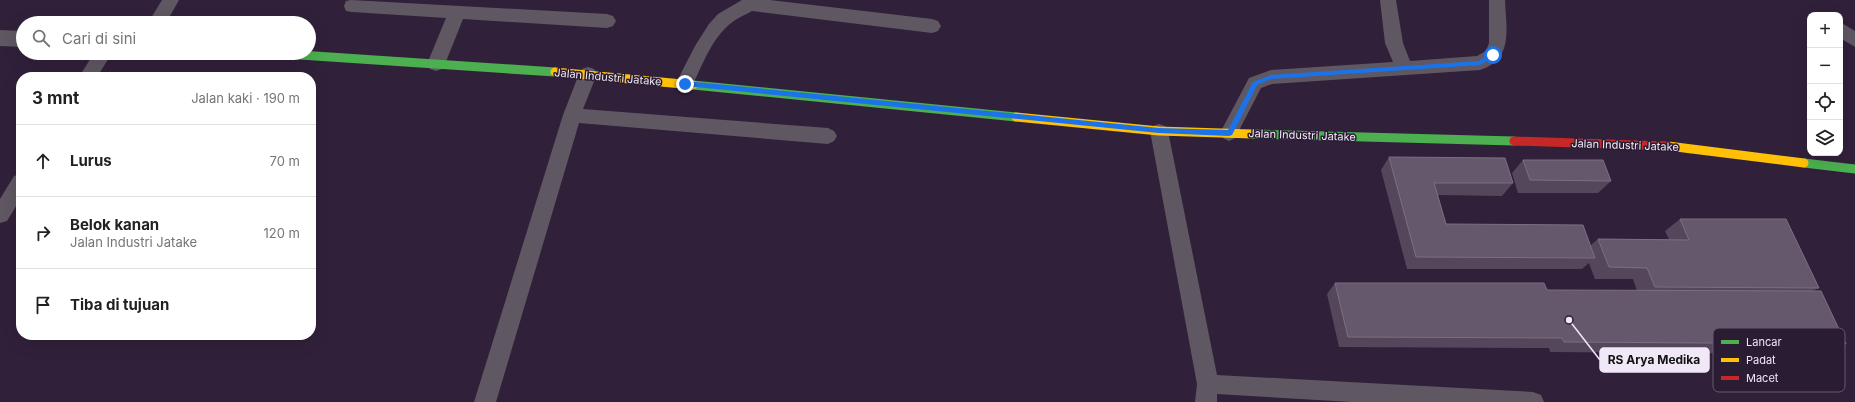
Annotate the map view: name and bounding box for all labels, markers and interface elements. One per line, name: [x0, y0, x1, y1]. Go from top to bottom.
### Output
map controls: [1807, 12, 1843, 156]
button: +: [1807, 12, 1843, 48]
search box: [16, 16, 316, 60]
icon: search: [30, 27, 52, 49]
text: Cari di sini: [62, 29, 136, 48]
route start: [1484, 46, 1502, 64]
button: −: [1807, 48, 1843, 84]
street label: Jalan Industri Jatake: [554, 65, 662, 89]
route end: [676, 75, 694, 93]
button: locate: [1807, 84, 1843, 120]
text: 3 mnt: [32, 88, 79, 108]
text: Jalan kaki · 190 m: [191, 90, 300, 106]
button: layers: [1807, 120, 1843, 156]
street label: Jalan Industri Jatake: [1248, 126, 1356, 144]
street label: Jalan Industri Jatake: [1571, 136, 1679, 154]
icon: ahead: [32, 150, 54, 172]
text: Lurus: [70, 151, 112, 170]
text: 70 m: [270, 153, 300, 169]
text: Belok kanan: [70, 215, 159, 234]
icon: right: [32, 222, 54, 244]
text: 120 m: [264, 225, 300, 241]
text: Jalan Industri Jatake: [70, 234, 197, 250]
icon: arrive: [32, 294, 54, 316]
text: Tiba di tujuan: [70, 295, 169, 314]
legend: [1713, 328, 1845, 392]
text: Lancar: [1746, 335, 1782, 349]
callout: RS Arya Medika: [1600, 348, 1709, 372]
text: RS Arya Medika: [1608, 352, 1700, 367]
text: Padat: [1746, 353, 1776, 367]
text: Macet: [1746, 371, 1779, 385]

